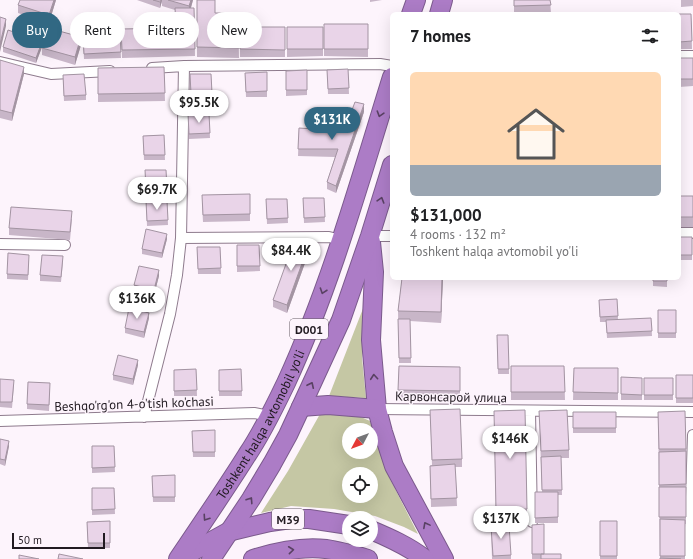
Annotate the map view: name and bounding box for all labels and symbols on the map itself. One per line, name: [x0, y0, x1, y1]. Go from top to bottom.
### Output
pin: $95.5K: [166, 90, 232, 124]
pin: $131K: [304, 107, 360, 141]
one-way arrow: [376, 111, 385, 118]
pin: $69.7K: [124, 177, 190, 211]
one-way arrow: [376, 197, 385, 204]
pin: $84.4K: [258, 238, 324, 272]
pin: $136K: [109, 286, 165, 320]
one-way arrow: [320, 288, 328, 295]
road number: D001: [290, 319, 328, 339]
street label: Toshkent halqa avtomobil yo'li: [212, 347, 308, 503]
one-way arrow: [369, 374, 378, 380]
one-way arrow: [306, 382, 314, 390]
street label: Карвонсарой улица: [395, 388, 507, 406]
street label: Beshqo'rg'on 4-o'tish ko'chasi: [54, 393, 214, 415]
north arrow: [342, 423, 378, 459]
pin: $146K: [482, 426, 538, 460]
one-way arrow: [245, 497, 253, 504]
pin: $137K: [473, 506, 529, 540]
road number: M39: [272, 509, 304, 529]
one-way arrow: [203, 514, 211, 521]
one-way arrow: [423, 521, 431, 529]
scale bar: [12, 531, 105, 550]
one-way arrow: [288, 546, 294, 555]

